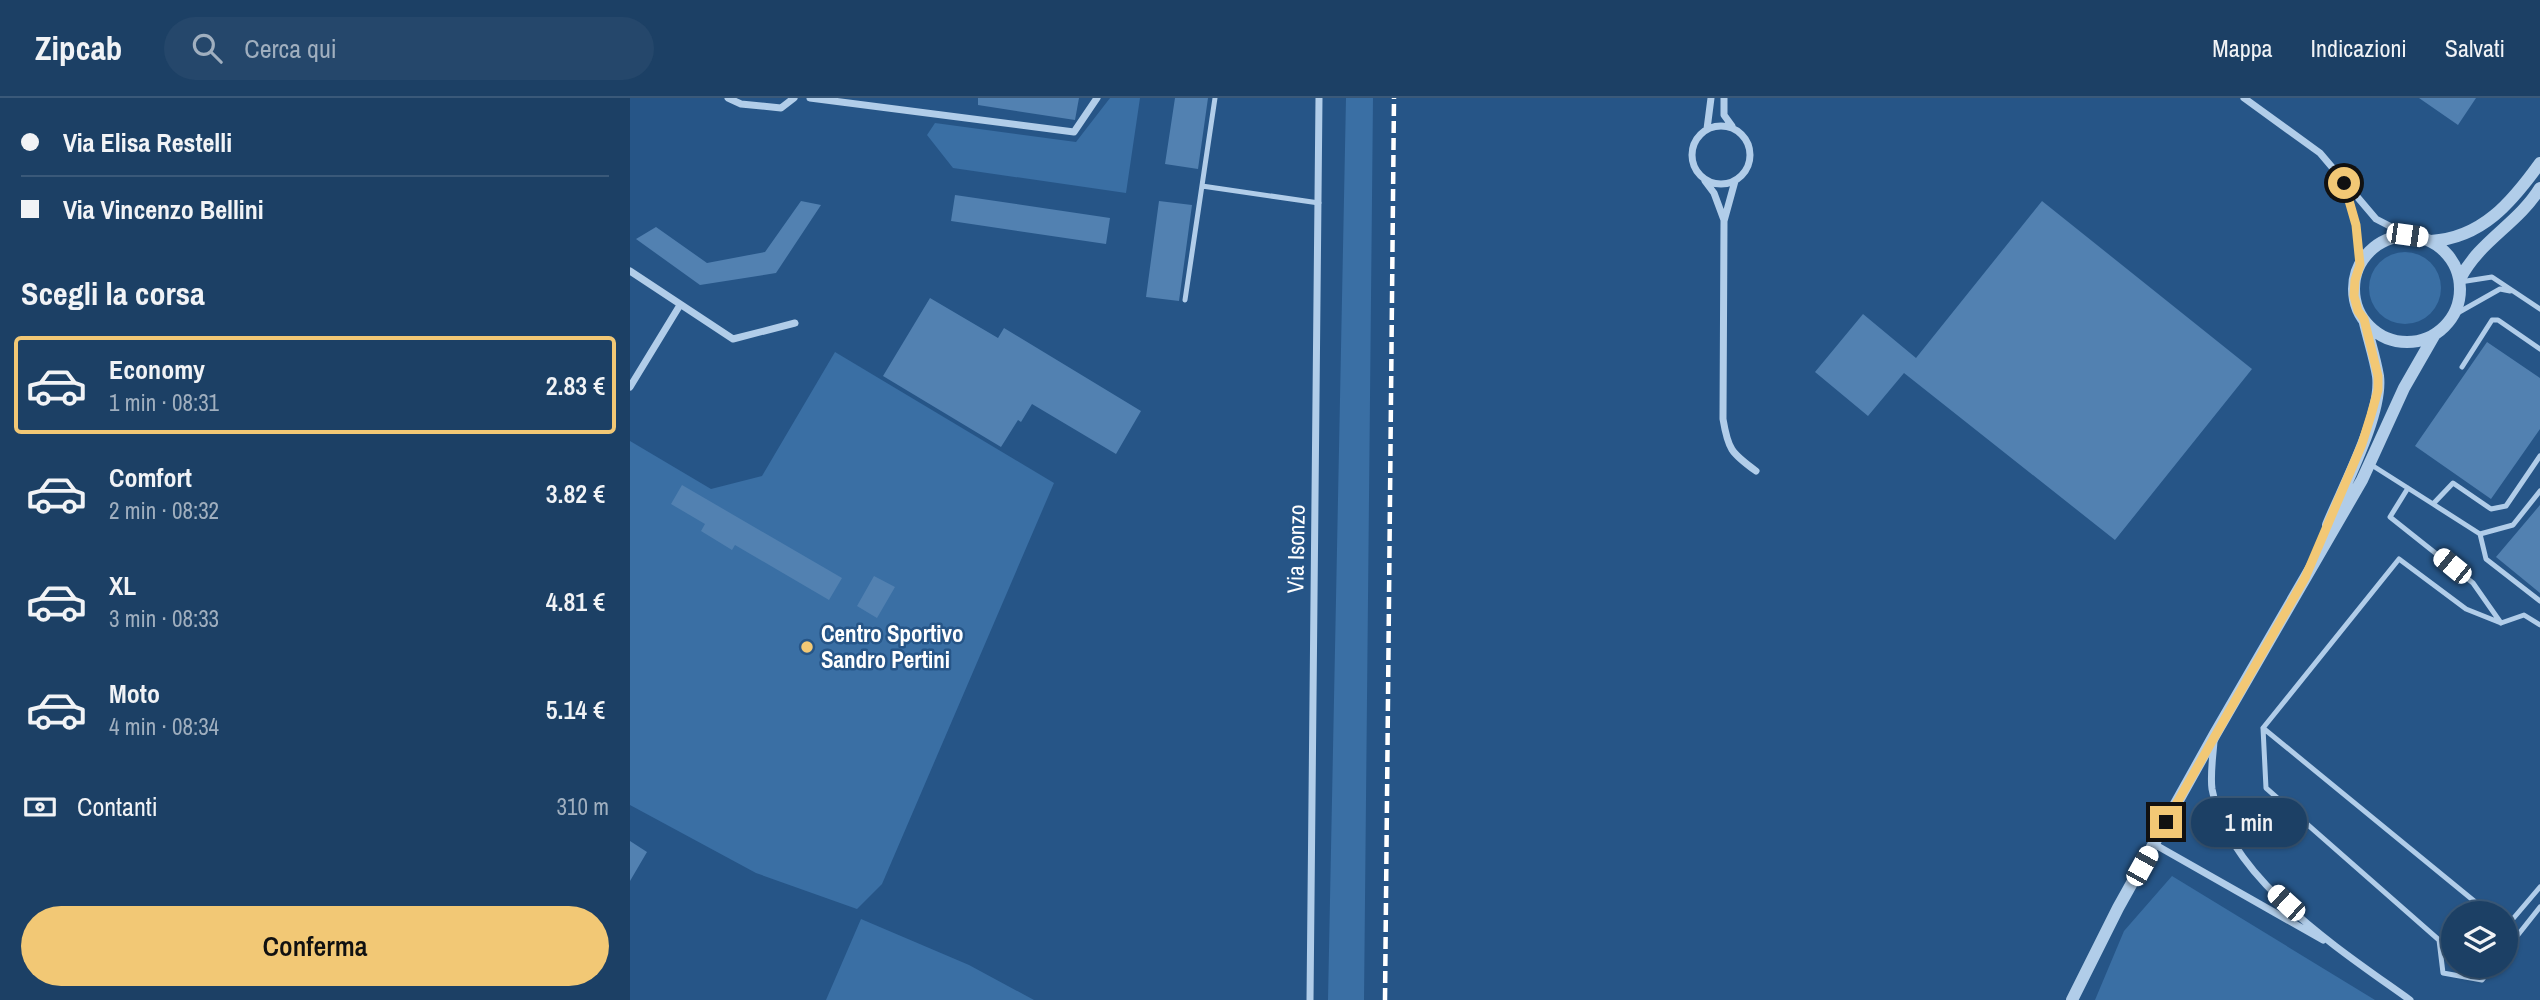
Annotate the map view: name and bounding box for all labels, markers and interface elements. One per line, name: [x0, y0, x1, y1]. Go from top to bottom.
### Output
search box: [164, 17, 654, 80]
text: Zipcab: [35, 26, 122, 70]
icon: search: [188, 29, 226, 67]
text: Cerca qui: [244, 31, 337, 66]
text: Mappa: [2212, 32, 2273, 64]
text: Indicazioni: [2311, 32, 2407, 64]
text: Salvati: [2445, 32, 2505, 64]
text: Via Elisa Restelli: [63, 125, 232, 160]
route start: [2328, 167, 2360, 199]
text: Via Vincenzo Bellini: [63, 192, 264, 227]
car: [2385, 222, 2430, 248]
text: Scegli la corsa: [21, 272, 205, 315]
text: Economy: [109, 352, 205, 387]
icon: car: [25, 354, 88, 417]
text: 2.83 €: [546, 368, 605, 403]
text: 1 min · 08:31: [109, 387, 219, 418]
text: Comfort: [109, 460, 192, 495]
icon: car: [25, 462, 88, 525]
text: 3.82 €: [546, 476, 605, 511]
text: 2 min · 08:32: [109, 495, 219, 526]
street label: Via Isonzo: [1279, 504, 1312, 594]
car: [2430, 545, 2475, 587]
text: XL: [109, 568, 136, 603]
icon: car: [25, 570, 88, 633]
text: 4.81 €: [546, 584, 605, 619]
text: 3 min · 08:33: [109, 603, 219, 634]
place label: Centro Sportivo Sandro Pertini: [821, 618, 964, 675]
marker: Centro Sportivo Sandro Pertini: [799, 639, 815, 655]
text: Moto: [109, 676, 160, 711]
icon: car: [25, 678, 88, 741]
text: 5.14 €: [546, 692, 605, 727]
text: 4 min · 08:34: [109, 711, 219, 742]
icon: cash: [21, 788, 59, 826]
text: Contanti: [77, 789, 158, 824]
text: 310 m: [557, 791, 609, 822]
callout: 1 min: [2190, 798, 2306, 846]
route end: [2150, 806, 2182, 838]
text: 1 min: [2225, 807, 2273, 838]
car: [2123, 843, 2162, 889]
car: [2264, 881, 2309, 925]
map controls: [2441, 901, 2518, 978]
button: layers: [2441, 901, 2518, 978]
button: Conferma: [21, 906, 609, 986]

